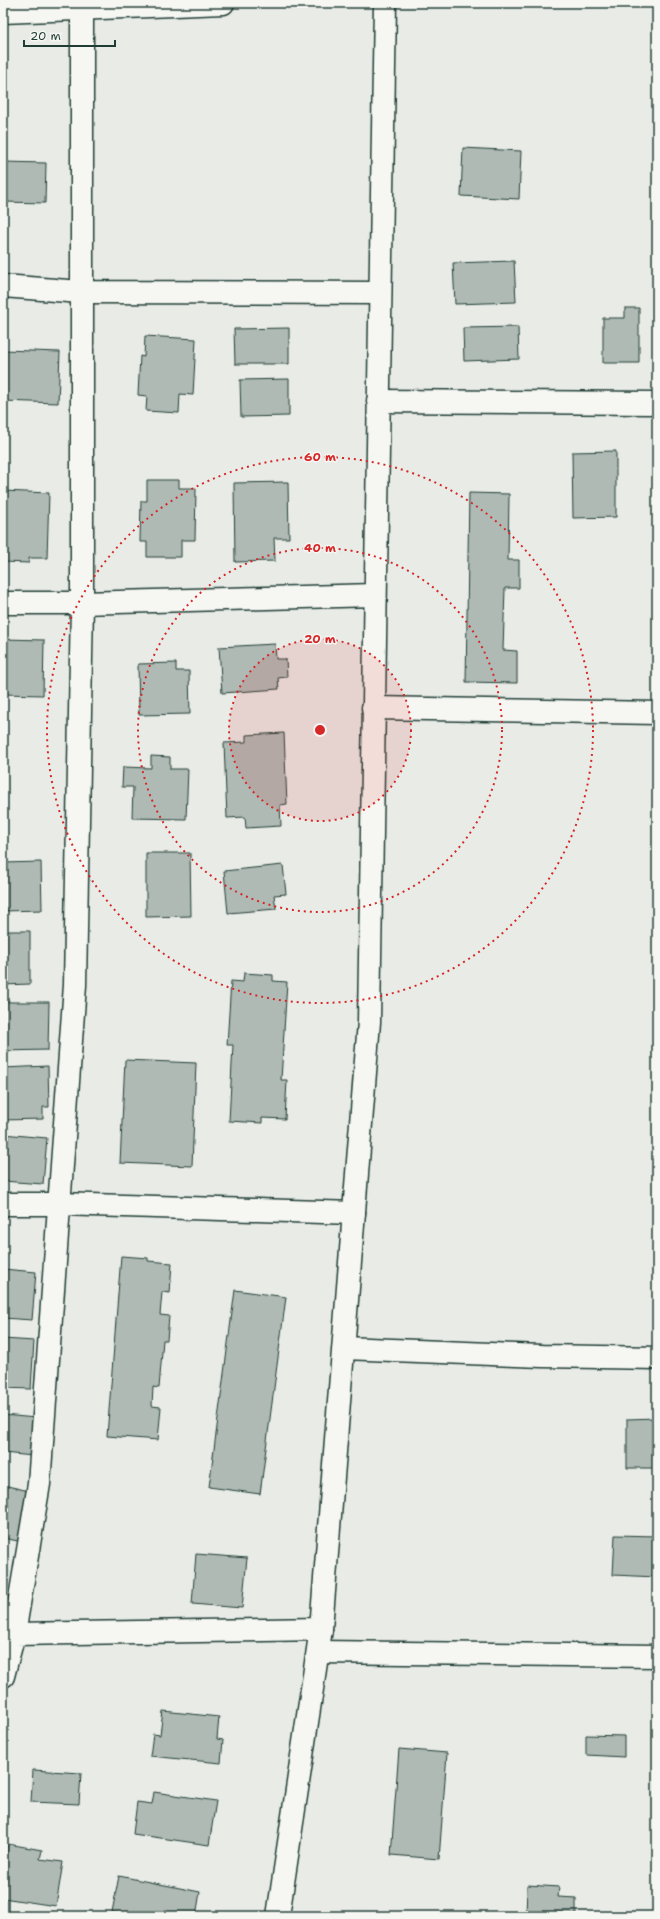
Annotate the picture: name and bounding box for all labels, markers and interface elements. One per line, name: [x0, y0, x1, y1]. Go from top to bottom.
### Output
scale bar: [24, 22, 115, 48]
text: 20 m: [30, 28, 61, 44]
text: 60 m: [304, 449, 336, 465]
text: 40 m: [304, 540, 336, 556]
text: 20 m: [304, 631, 336, 647]
centre of rings: [313, 723, 327, 737]

